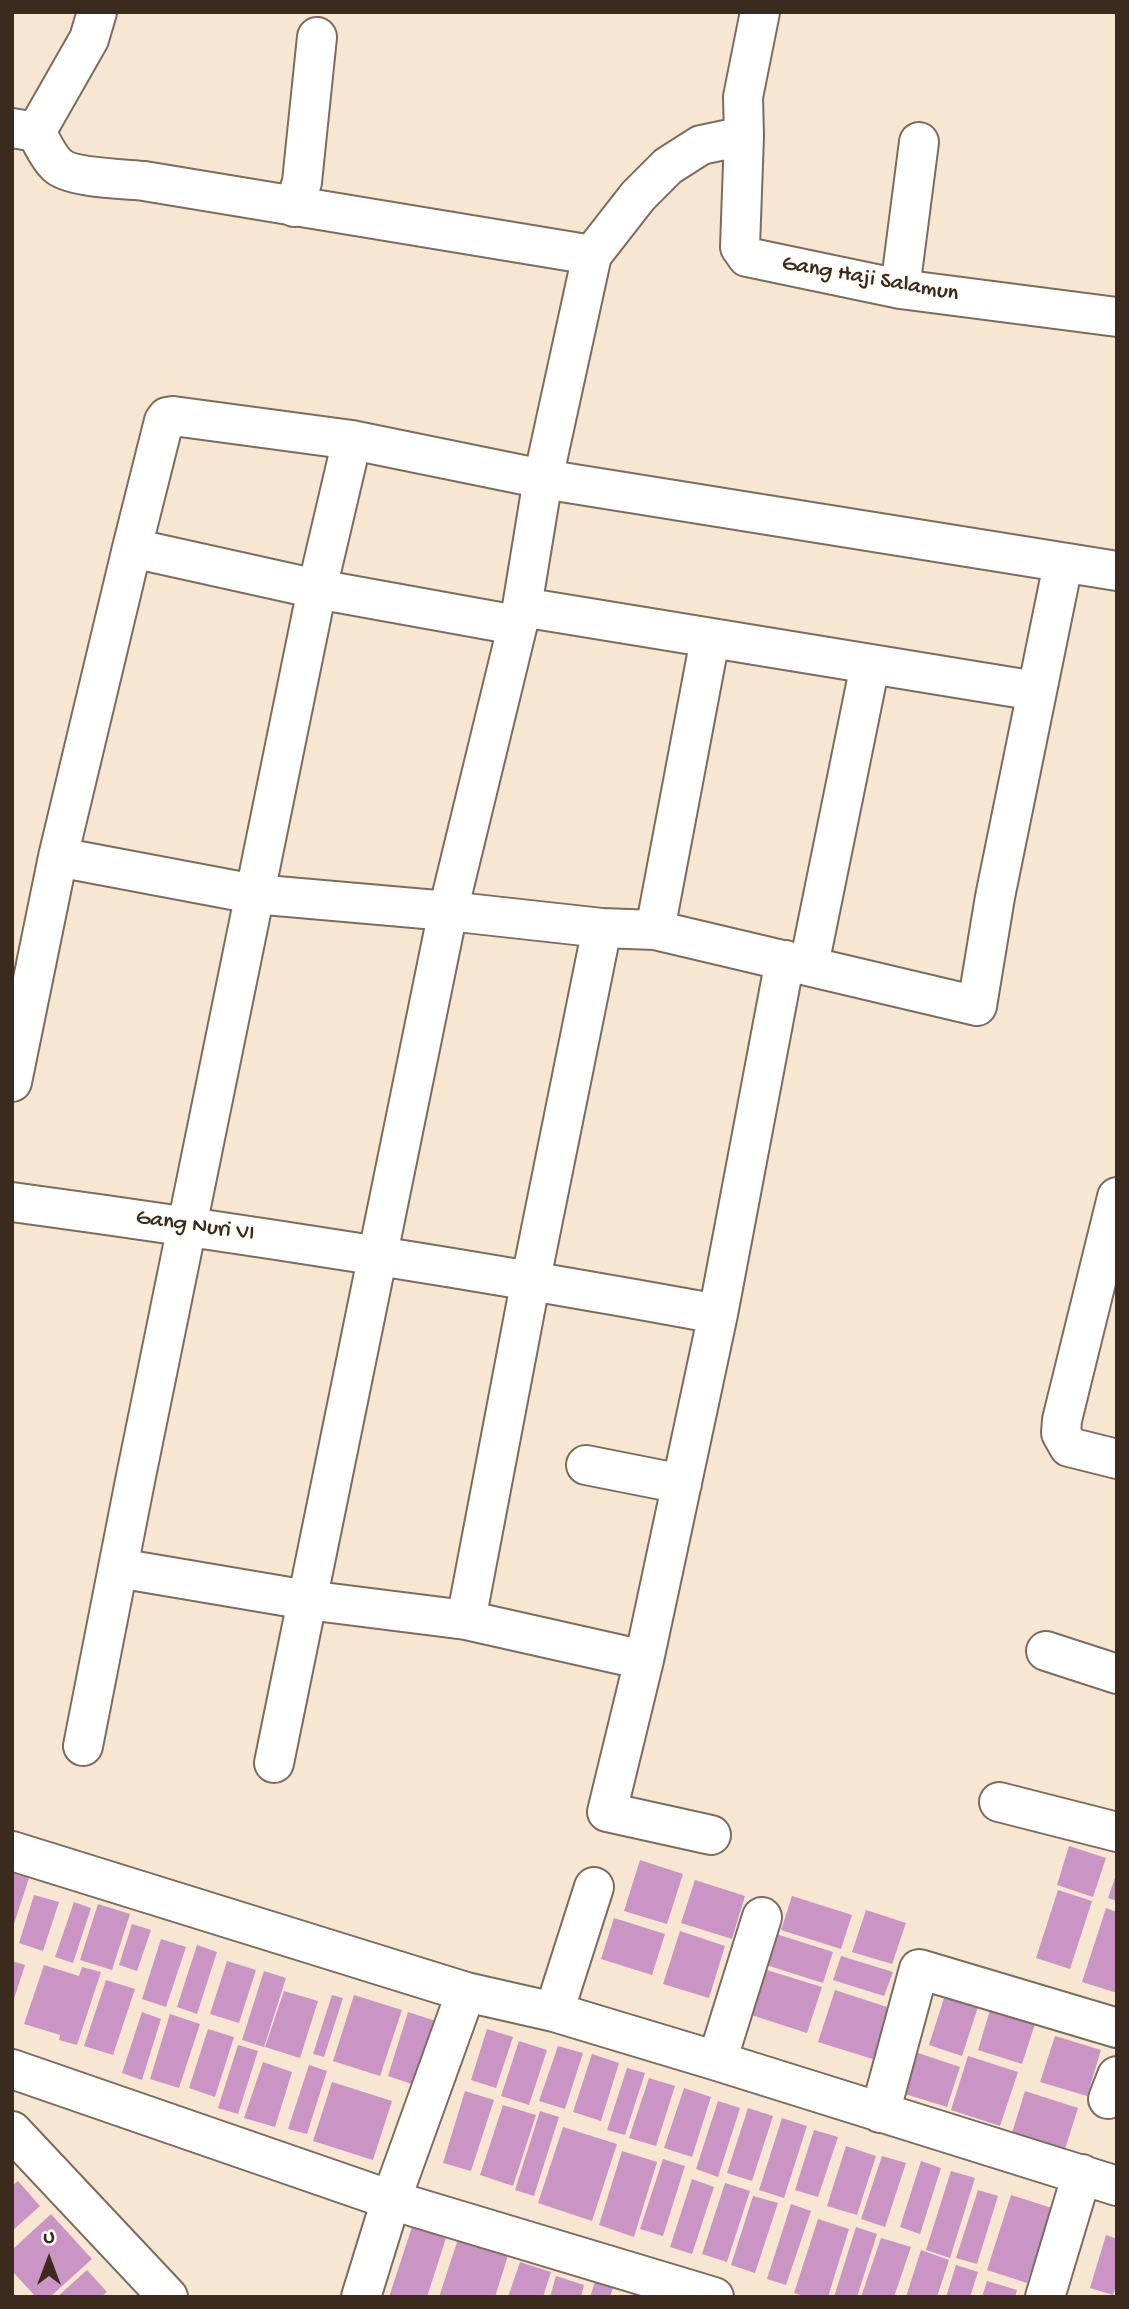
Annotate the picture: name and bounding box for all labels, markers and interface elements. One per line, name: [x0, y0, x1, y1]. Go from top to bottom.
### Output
street label: Gang Haji Salamun: [779, 251, 961, 309]
street label: Gang Nuri VI: [134, 1205, 256, 1249]
north arrow: [14, 2225, 84, 2295]
text: U: [44, 2227, 54, 2250]

